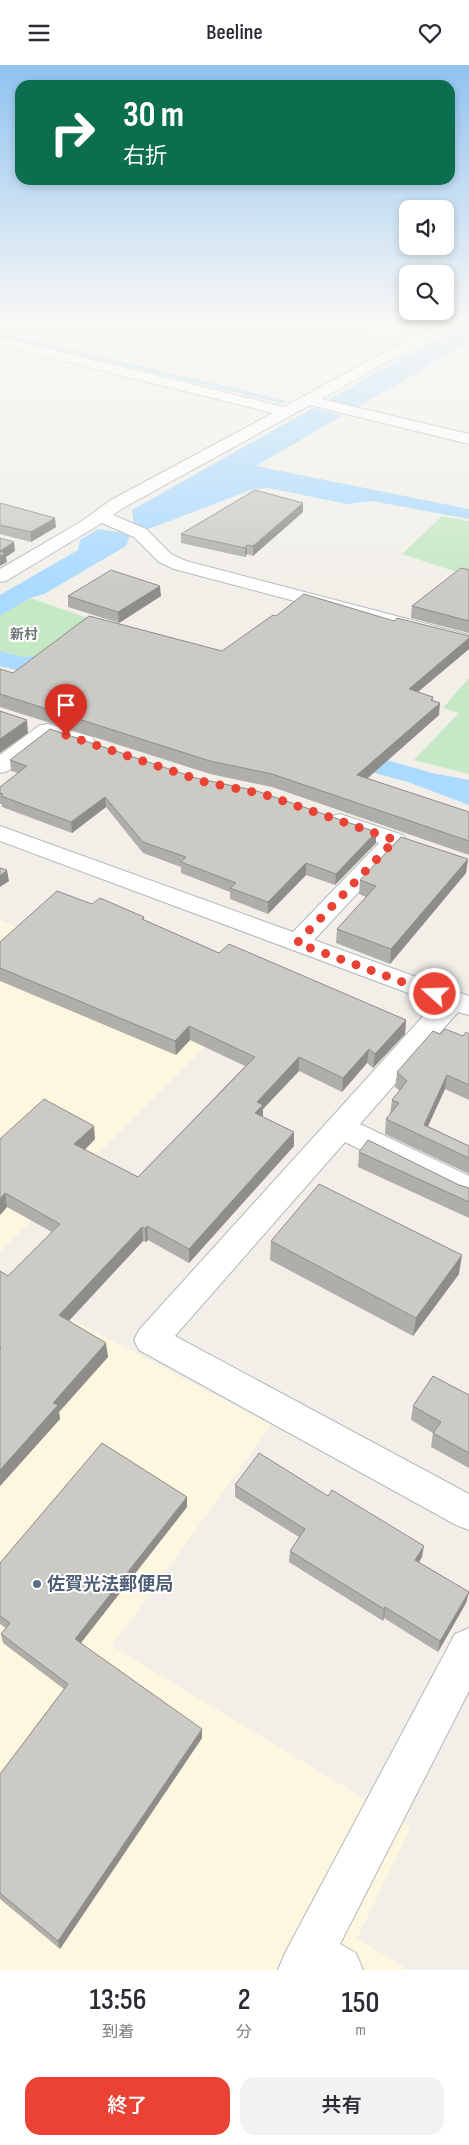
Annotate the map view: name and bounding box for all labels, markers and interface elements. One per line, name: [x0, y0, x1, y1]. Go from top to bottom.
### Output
icon: menu: [25, 19, 53, 47]
text: Beeline: [206, 19, 263, 46]
icon: heart: [416, 19, 444, 47]
text: 30 m: [123, 94, 184, 137]
icon: right: [40, 100, 105, 165]
text: 右折: [123, 143, 167, 170]
map controls: [399, 200, 454, 320]
button: sound: [399, 200, 454, 255]
button: search: [399, 265, 454, 320]
district label: 新村: [10, 626, 38, 643]
pin: [45, 684, 87, 735]
icon: arrive: [52, 691, 80, 719]
position arrow: [408, 967, 460, 1019]
place label: 佐賀光法郵便局: [47, 1574, 173, 1595]
marker: 佐賀光法郵便局: [31, 1578, 43, 1590]
text: 13:56: [90, 1982, 147, 2018]
text: 2: [238, 1982, 250, 2018]
text: 150: [342, 1985, 379, 2021]
text: m: [355, 2021, 366, 2040]
text: 到着: [102, 2023, 134, 2042]
text: 分: [236, 2023, 252, 2042]
button: 終了: [25, 2077, 230, 2135]
button: 共有: [240, 2077, 444, 2135]

